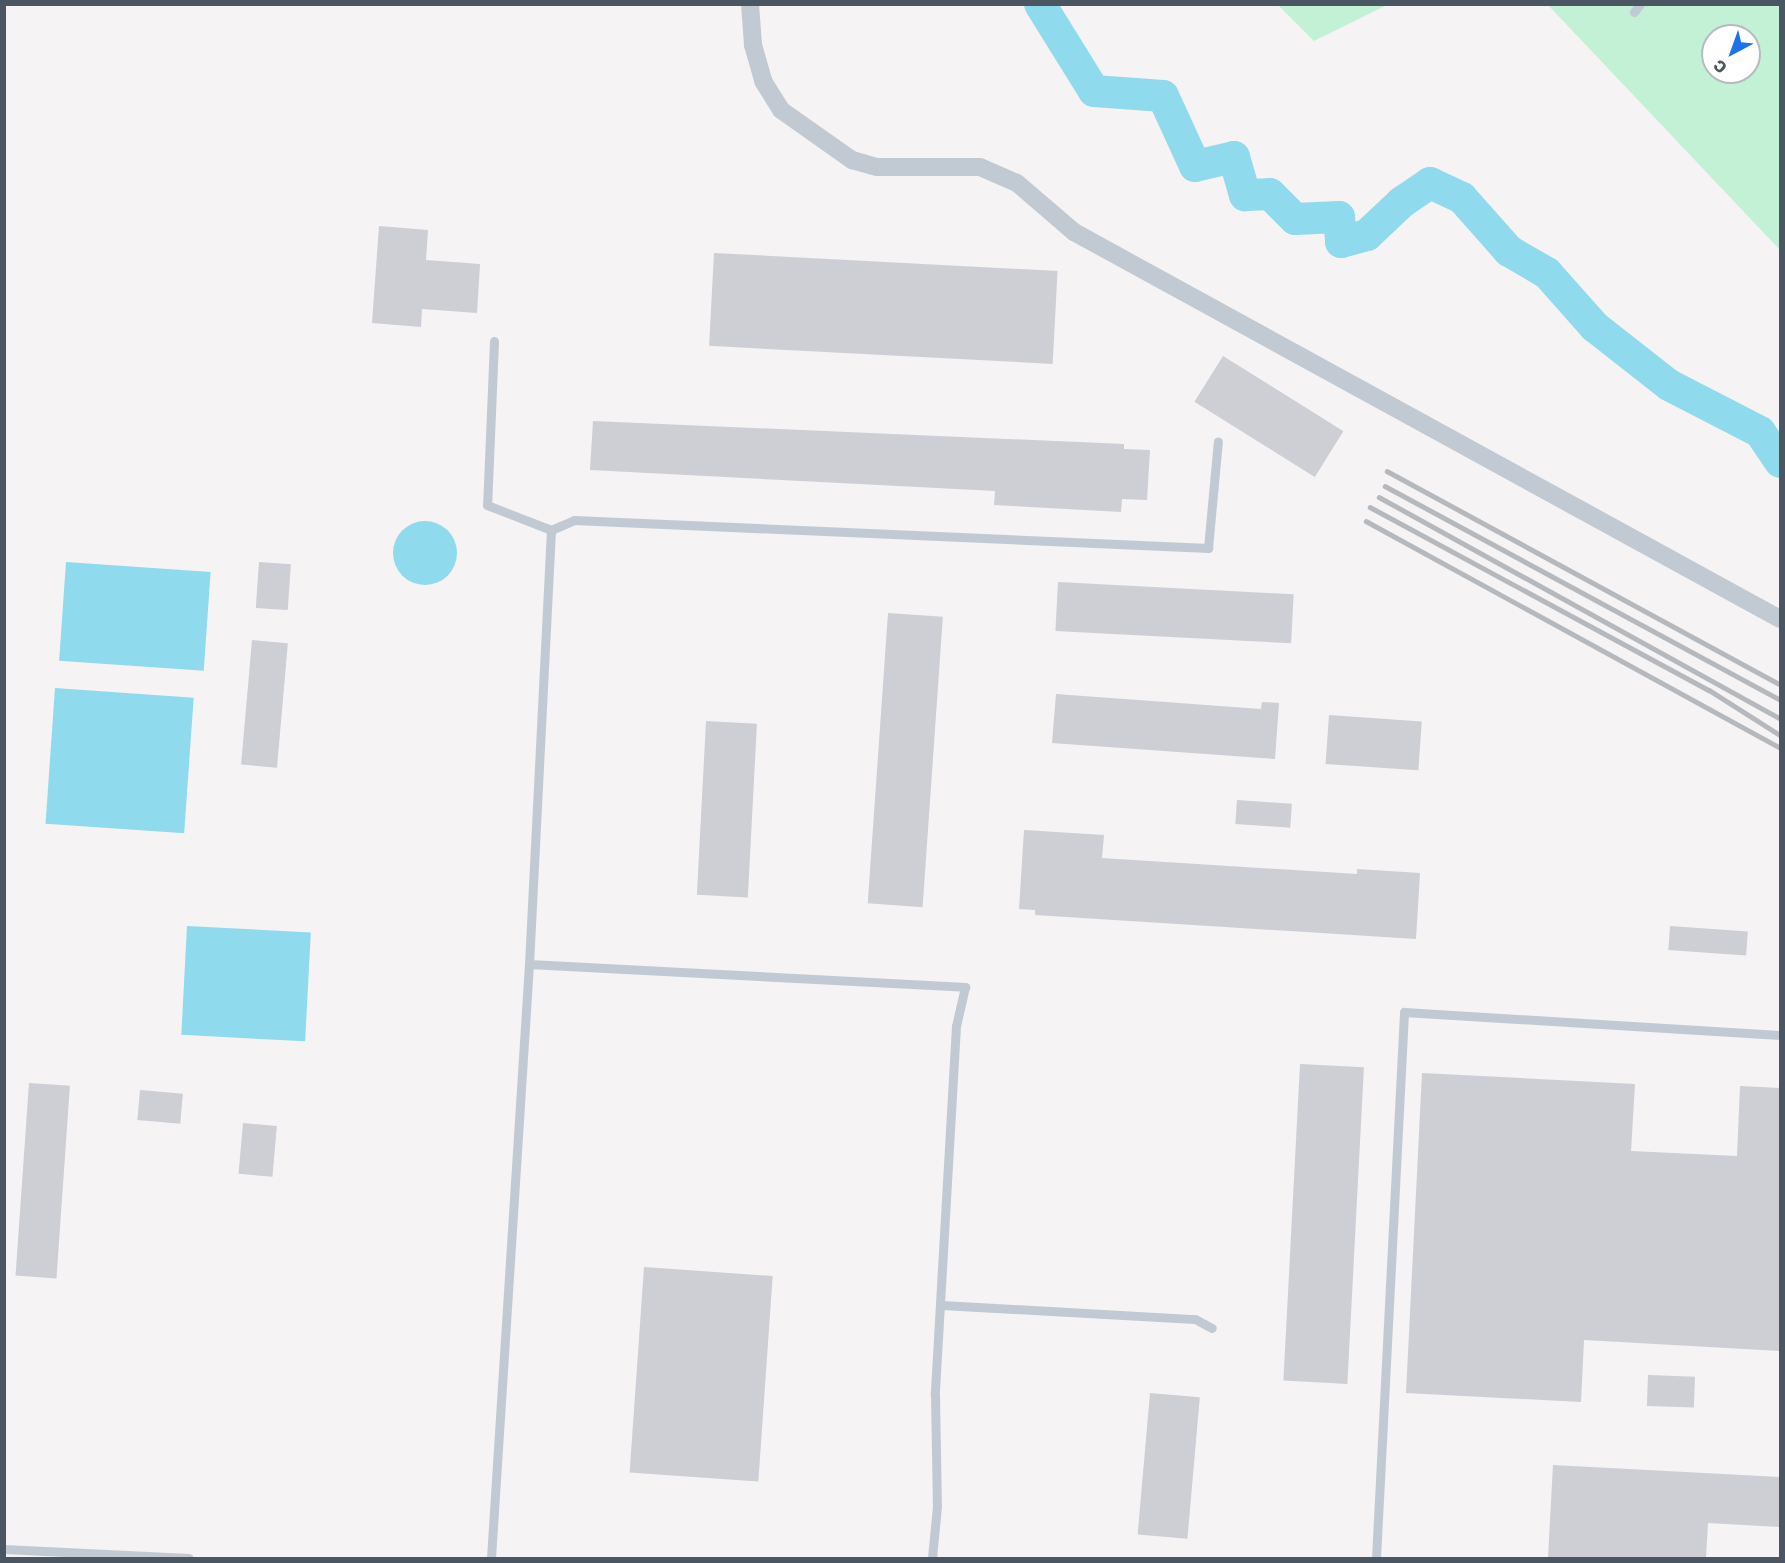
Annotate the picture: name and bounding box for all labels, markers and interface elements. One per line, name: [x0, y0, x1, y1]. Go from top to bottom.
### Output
north arrow: [1701, 24, 1761, 84]
text: С: [1710, 56, 1731, 77]

